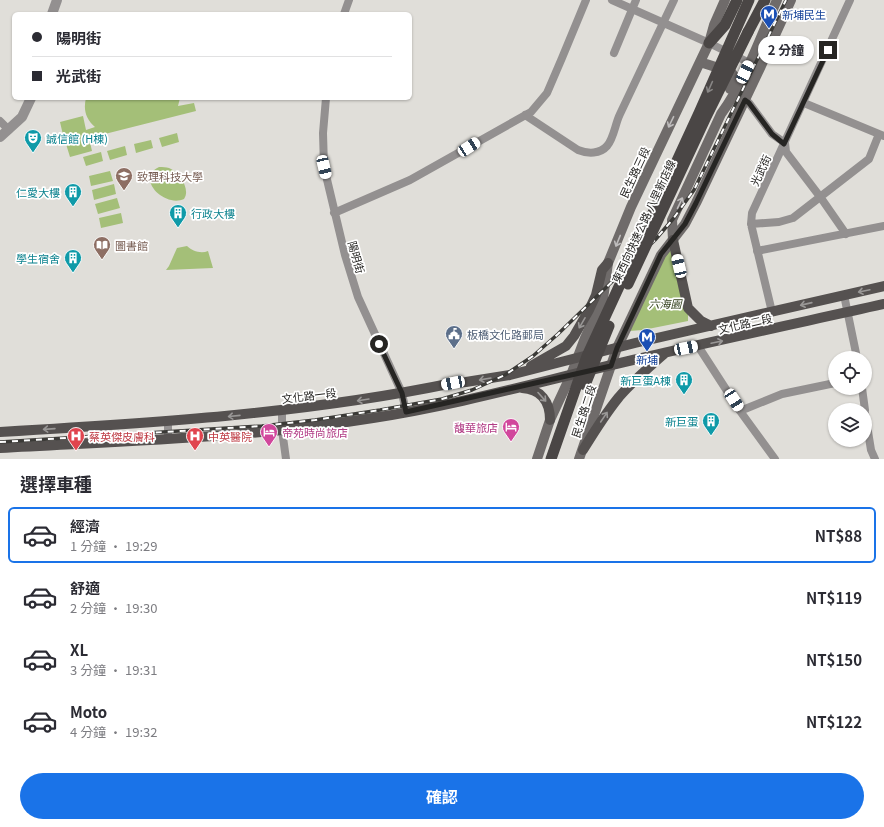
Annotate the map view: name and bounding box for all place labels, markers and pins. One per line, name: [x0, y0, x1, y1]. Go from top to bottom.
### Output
metro station icon: 新埔民生: [759, 4, 779, 29]
place label: 新埔民生: [782, 6, 826, 22]
theatre icon: 誠信館 (H棟): [23, 128, 43, 153]
place label: 誠信館 (H棟): [46, 130, 108, 146]
school or university icon: 致理科技大學: [114, 166, 134, 191]
place label: 致理科技大學: [137, 168, 203, 184]
building icon: 仁愛大樓: [63, 182, 83, 207]
place label: 仁愛大樓: [16, 184, 60, 200]
building icon: 行政大樓: [168, 203, 188, 228]
place label: 行政大樓: [191, 205, 235, 221]
library icon: 圖書館: [92, 235, 112, 260]
place label: 圖書館: [115, 237, 148, 253]
building icon: 學生宿舍: [63, 248, 83, 273]
place label: 學生宿舍: [16, 250, 60, 266]
public building icon: 板橋文化路郵局: [444, 324, 464, 349]
place label: 板橋文化路郵局: [467, 326, 544, 342]
metro station icon: 新埔: [637, 327, 657, 352]
place label: 新埔: [636, 351, 658, 367]
building icon: 新巨蛋A棟: [674, 370, 694, 395]
place label: 新巨蛋A棟: [620, 372, 671, 388]
building icon: 新巨蛋: [701, 411, 721, 436]
place label: 新巨蛋: [665, 413, 698, 429]
hotel icon: 馥華旅店: [501, 417, 521, 442]
place label: 馥華旅店: [454, 419, 498, 435]
hotel icon: 帝苑時尚旅店: [259, 422, 279, 447]
place label: 帝苑時尚旅店: [282, 424, 348, 440]
hospital icon: 蔡英傑皮膚科: [66, 426, 86, 451]
hospital icon: 中英醫院: [185, 426, 205, 451]
place label: 蔡英傑皮膚科: [89, 428, 155, 444]
place label: 中英醫院: [208, 428, 252, 444]

